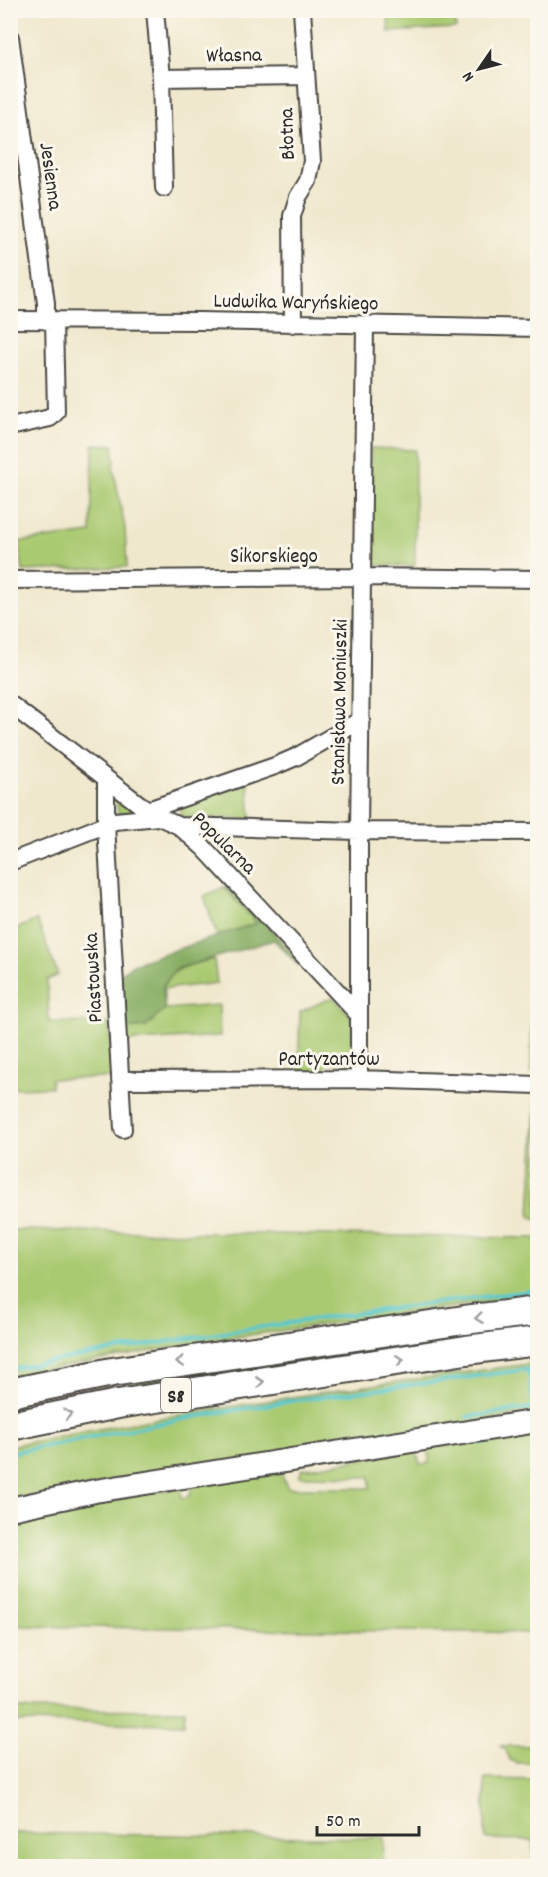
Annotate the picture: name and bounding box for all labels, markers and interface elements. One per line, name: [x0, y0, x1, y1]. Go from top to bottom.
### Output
north arrow: [449, 39, 509, 99]
street label: Własna: [206, 41, 263, 72]
text: N: [457, 66, 480, 86]
street label: Błotna: [273, 106, 305, 160]
street label: Jesienna: [29, 141, 69, 213]
street label: Ludwika Waryńskiego: [213, 288, 379, 320]
street label: Sikorskiego: [230, 543, 318, 573]
street label: Stanisława Moniuszki: [325, 619, 357, 785]
street label: Popularna: [184, 806, 263, 883]
street label: Piastowska: [78, 931, 112, 1024]
street label: Partyzantów: [278, 1046, 380, 1076]
one-way arrow: [475, 1311, 484, 1324]
one-way arrow: [175, 1355, 184, 1367]
one-way arrow: [396, 1355, 405, 1367]
one-way arrow: [255, 1376, 265, 1388]
road number: S8: [161, 1378, 191, 1412]
one-way arrow: [62, 1408, 72, 1421]
scale bar: [317, 1799, 419, 1837]
text: 50 m: [326, 1810, 361, 1835]

